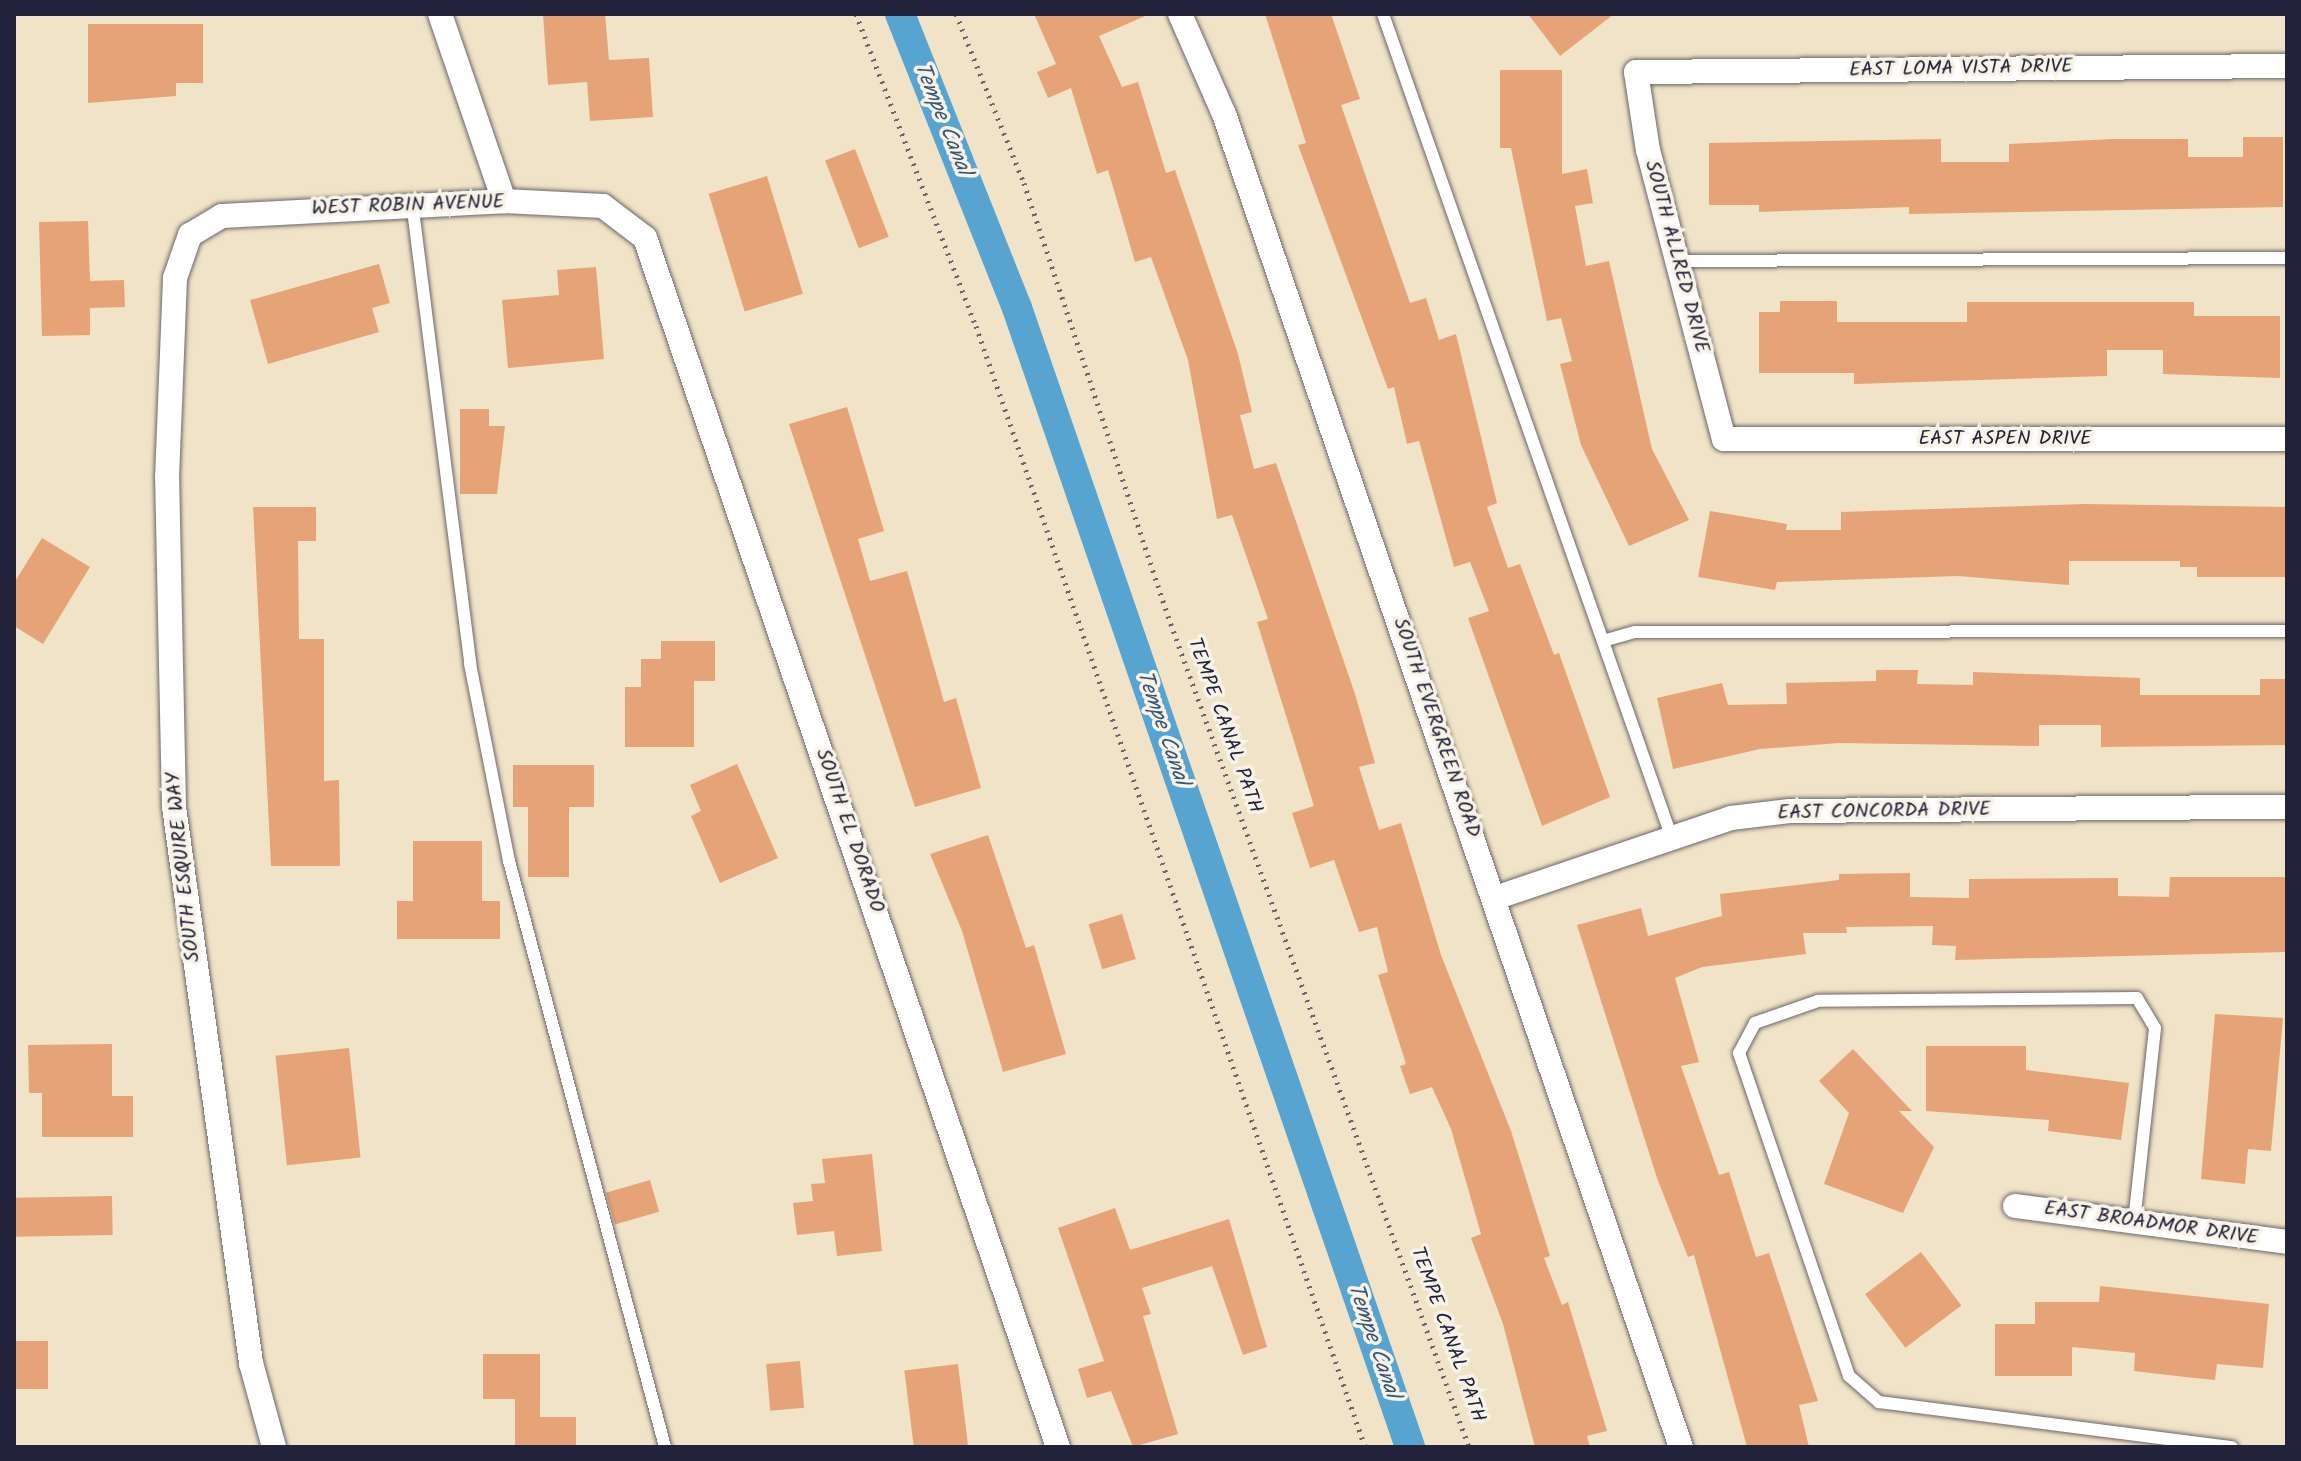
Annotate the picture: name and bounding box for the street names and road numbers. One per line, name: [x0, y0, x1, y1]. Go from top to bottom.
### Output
street label: EAST LOMA VISTA DRIVE: [1849, 55, 2073, 83]
street label: SOUTH ALLRED DRIVE: [1639, 158, 1713, 356]
street label: WEST ROBIN AVENUE: [311, 191, 505, 221]
street label: EAST ASPEN DRIVE: [1918, 427, 2092, 451]
street label: SOUTH EVERGREEN ROAD: [1387, 615, 1485, 841]
street label: TEMPE CANAL PATH: [1181, 635, 1267, 817]
street label: SOUTH EL DORADO: [810, 746, 888, 916]
street label: SOUTH ESQUIRE WAY: [162, 771, 206, 963]
street label: EAST CONCORDA DRIVE: [1777, 798, 1991, 826]
street label: EAST BROADMOR DRIVE: [2042, 1197, 2260, 1251]
street label: TEMPE CANAL PATH: [1404, 1244, 1490, 1426]

